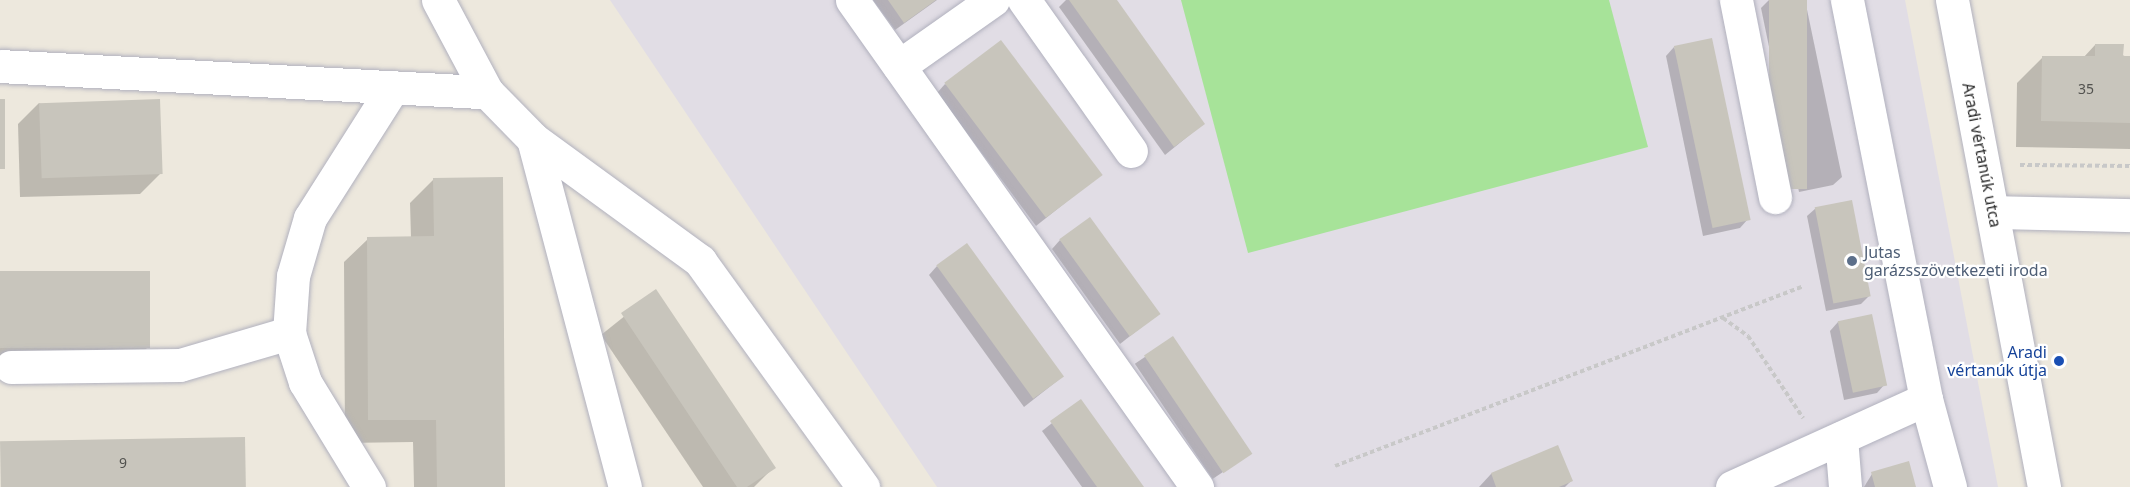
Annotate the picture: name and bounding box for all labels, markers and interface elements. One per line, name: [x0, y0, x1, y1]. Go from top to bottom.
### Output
street label: Aradi vértanúk utca: [1959, 81, 2005, 229]
house number: 35: [2078, 81, 2094, 97]
place label: Jutas garázsszövetkezeti iroda: [1864, 242, 2048, 280]
marker: Jutas garázsszövetkezeti iroda: [1845, 254, 1859, 268]
place label: Aradi vértanúk útja: [1947, 342, 2047, 380]
marker: Aradi vértanúk útja: [2052, 354, 2066, 368]
house number: 9: [119, 455, 127, 471]

